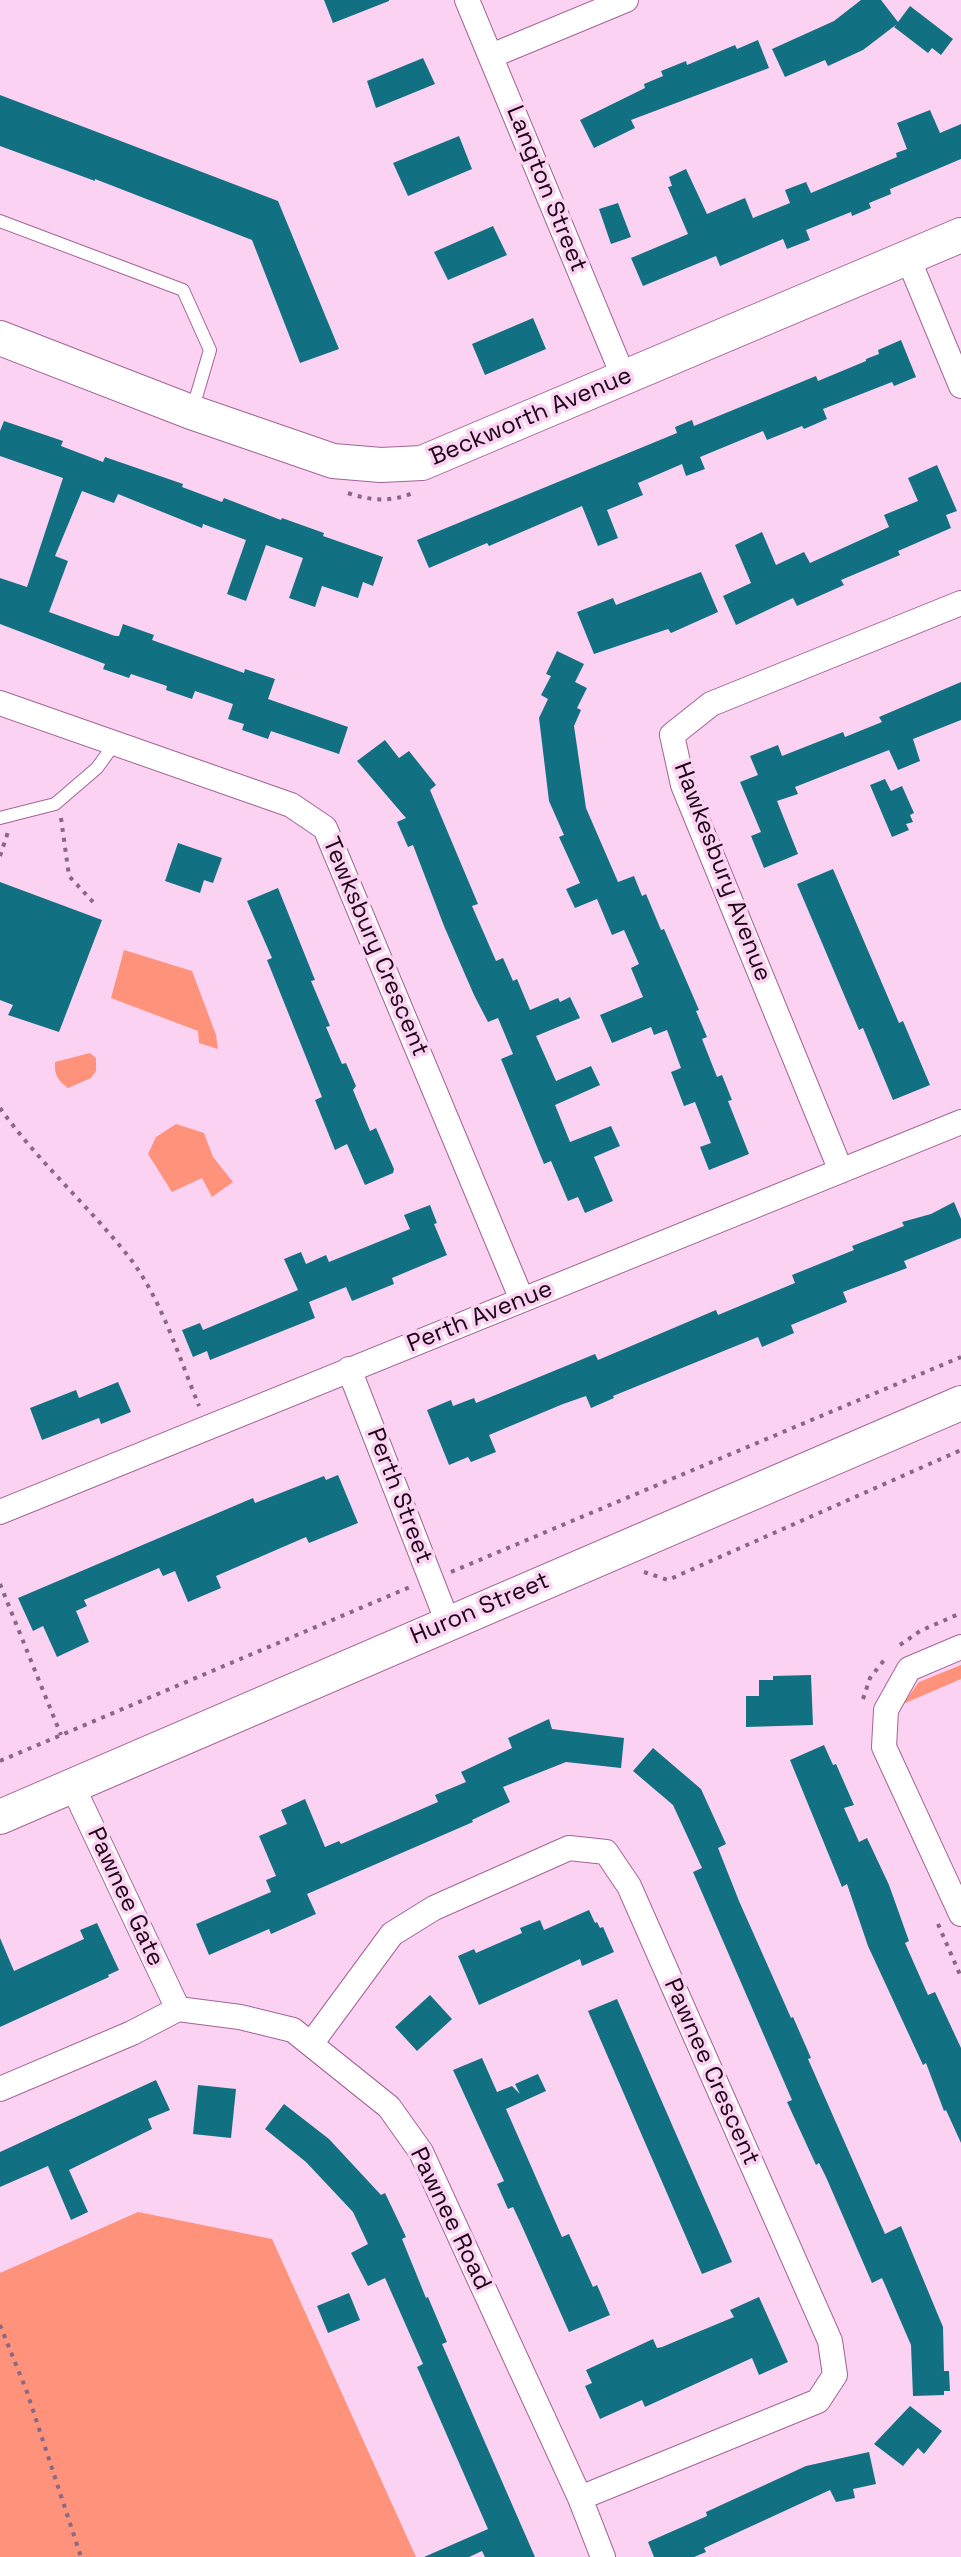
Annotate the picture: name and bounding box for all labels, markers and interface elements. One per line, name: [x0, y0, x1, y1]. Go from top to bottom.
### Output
street label: Langton Street: [500, 102, 592, 276]
street label: Beckworth Avenue: [426, 361, 636, 473]
street label: Hawkesbury Avenue: [667, 758, 777, 986]
street label: Tewksbury Crescent: [316, 833, 434, 1061]
street label: Perth Avenue: [403, 1275, 557, 1359]
street label: Perth Street: [360, 1424, 438, 1568]
street label: Huron Street: [406, 1567, 554, 1651]
street label: Pawnee Gate: [80, 1823, 170, 1971]
street label: Pawnee Crescent: [657, 1974, 765, 2170]
street label: Pawnee Road: [403, 2143, 497, 2295]

